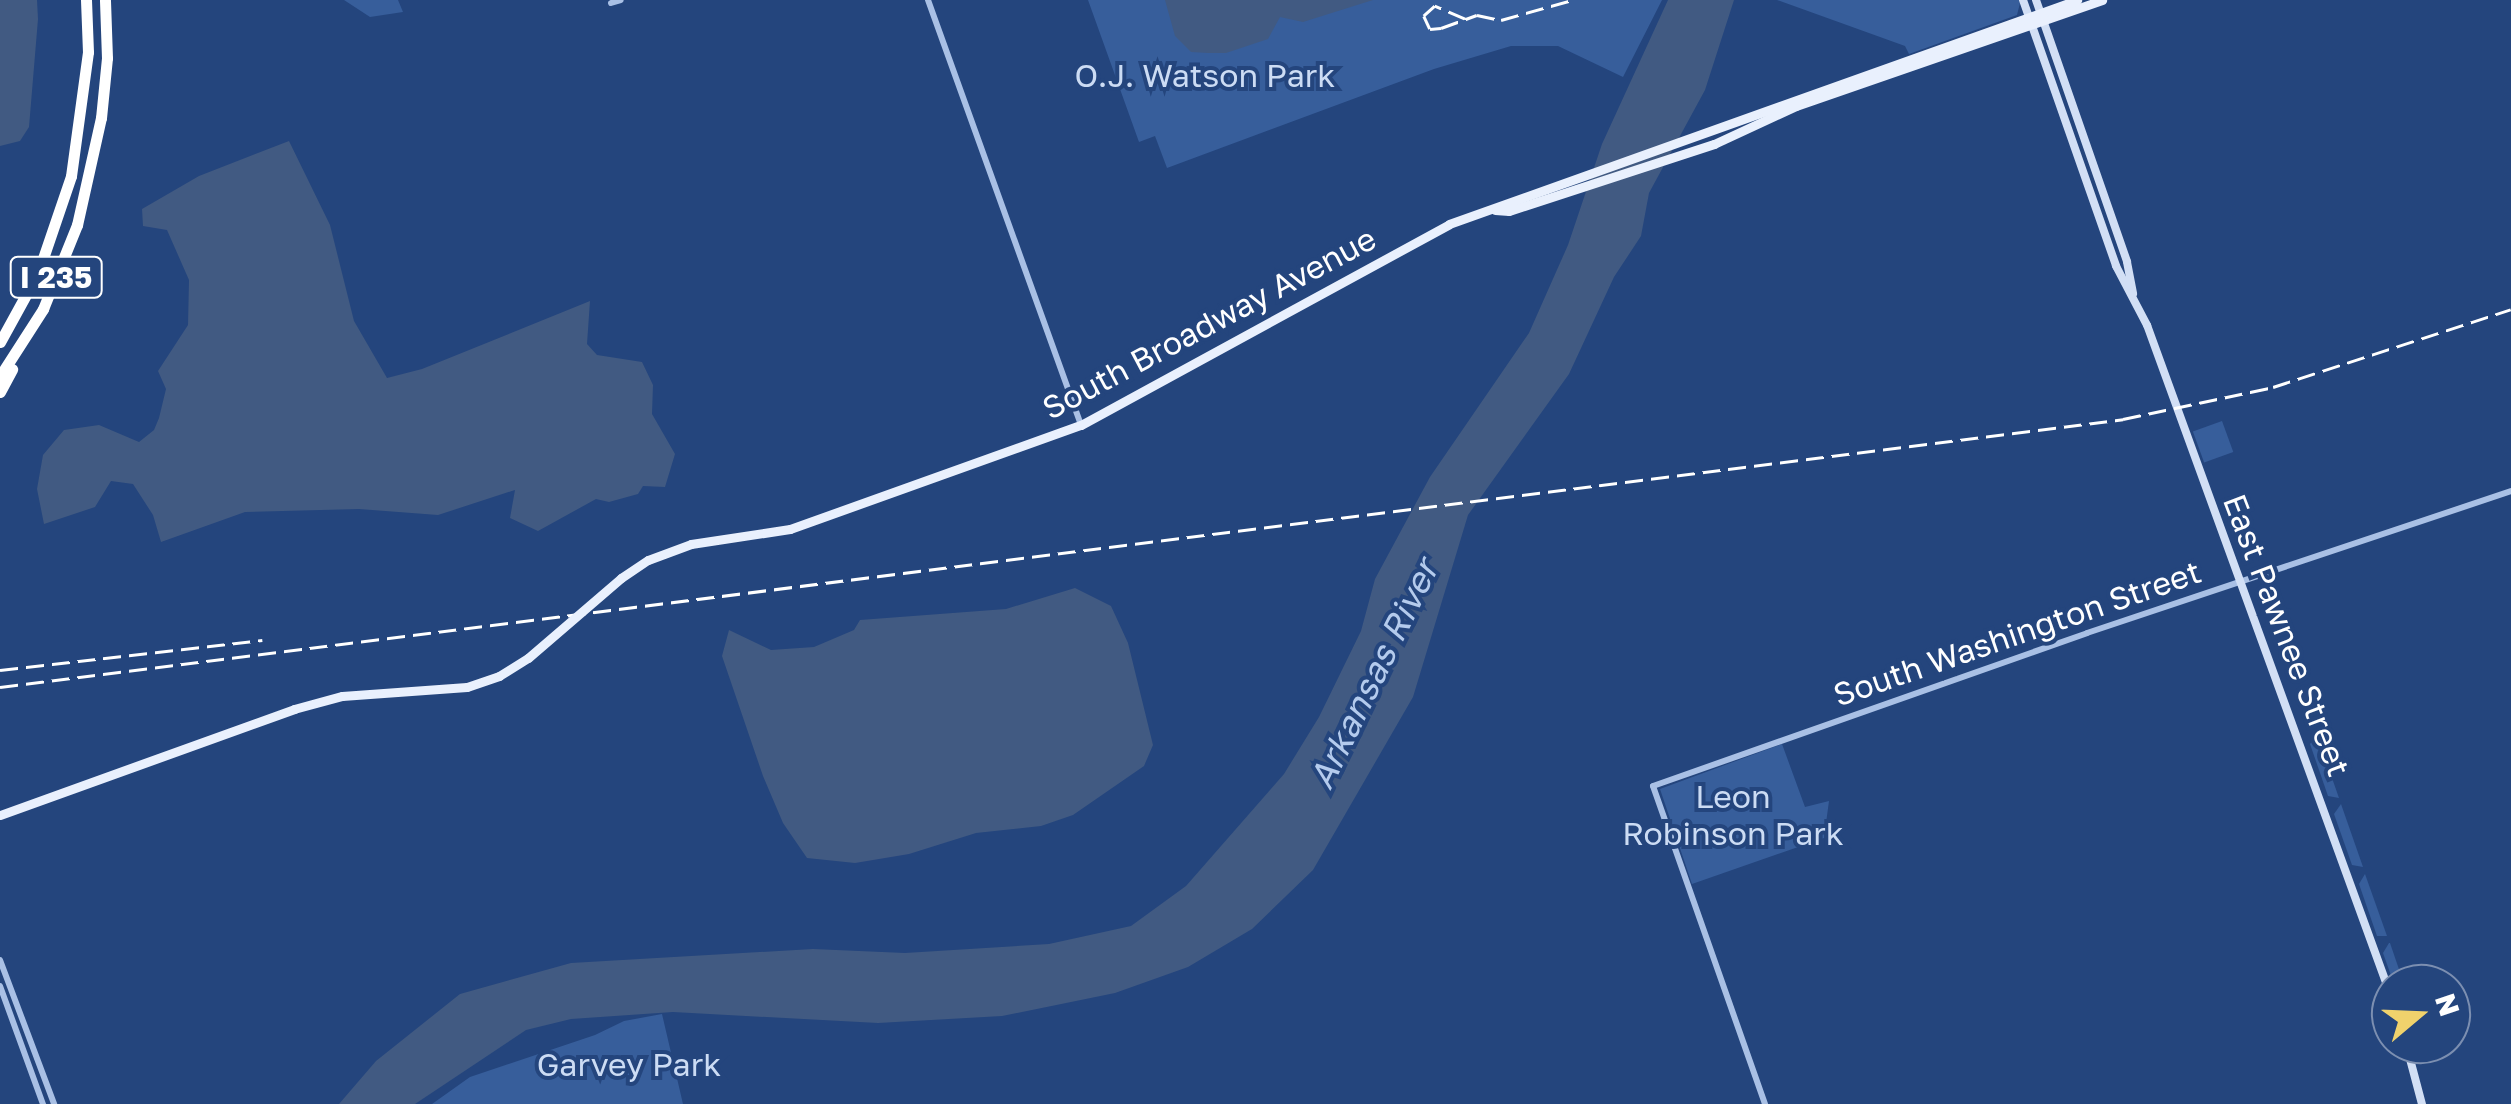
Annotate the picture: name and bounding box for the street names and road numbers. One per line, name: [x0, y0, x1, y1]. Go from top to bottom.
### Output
street label: South Broadway Avenue: [1036, 219, 1382, 427]
road number: I 235: [8, 252, 104, 302]
street label: East Pawnee Street: [2216, 489, 2358, 781]
street label: South Washington Street: [1828, 552, 2206, 714]

